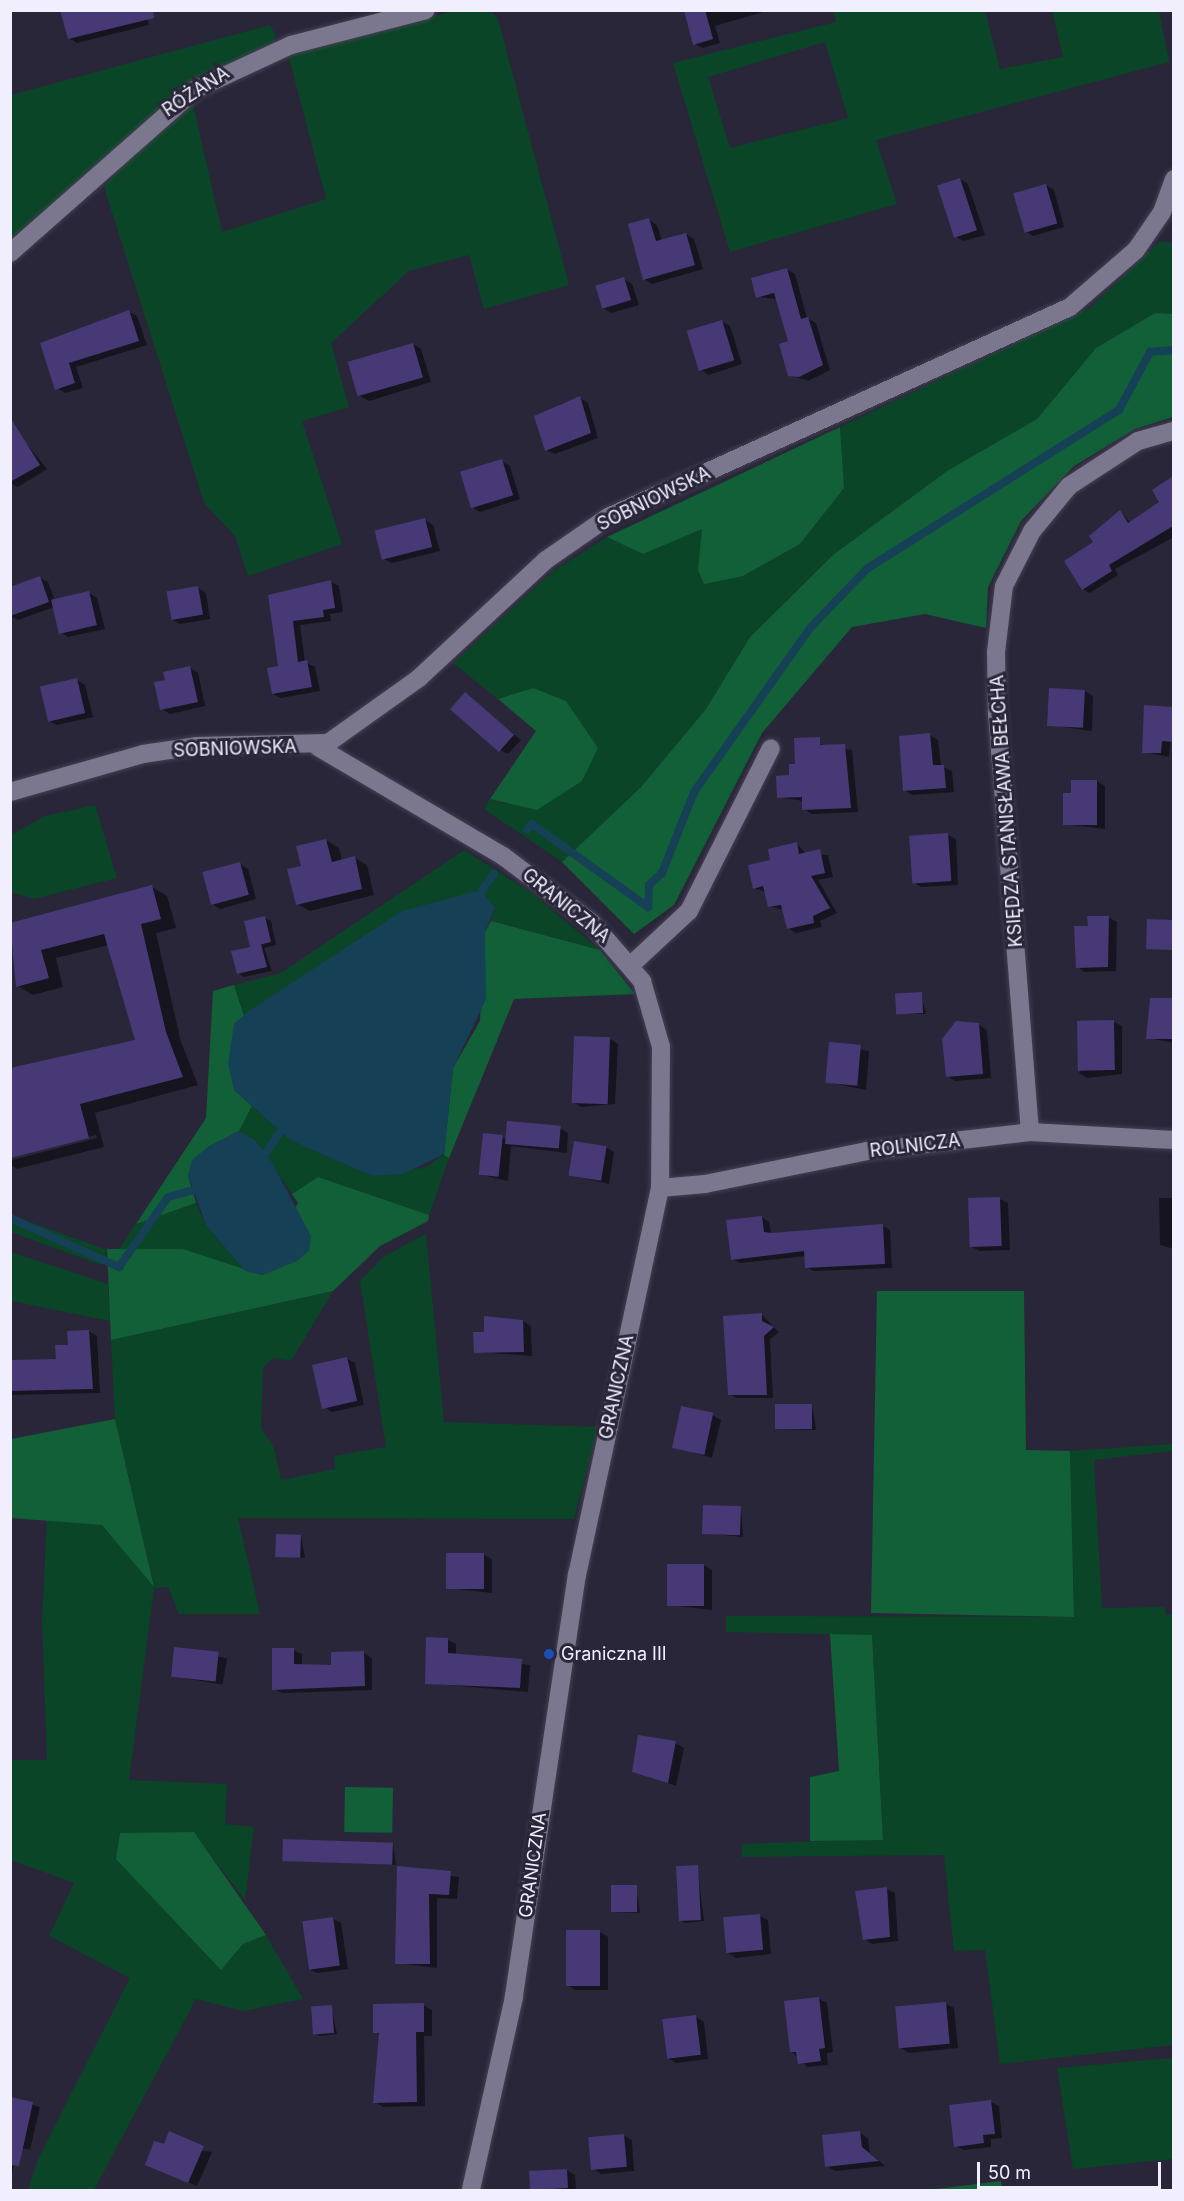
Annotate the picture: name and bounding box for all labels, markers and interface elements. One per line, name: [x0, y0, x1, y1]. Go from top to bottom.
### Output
street label: RÓŻANA: [159, 63, 233, 121]
street label: SOBNIOWSKA: [594, 462, 714, 536]
street label: KSIĘDZA STANISŁAWA BEŁCHA: [987, 674, 1027, 948]
street label: SOBNIOWSKA: [173, 736, 297, 762]
street label: GRANICZNA: [518, 864, 614, 948]
street label: ROLNICZA: [869, 1130, 961, 1162]
street label: GRANICZNA: [595, 1333, 639, 1441]
place label: Graniczna III: [561, 1643, 667, 1665]
marker: Graniczna III: [542, 1647, 556, 1661]
street label: GRANICZNA: [515, 1811, 551, 1919]
scale bar: [980, 2150, 1164, 2188]
text: 50 m: [988, 2162, 1031, 2183]

